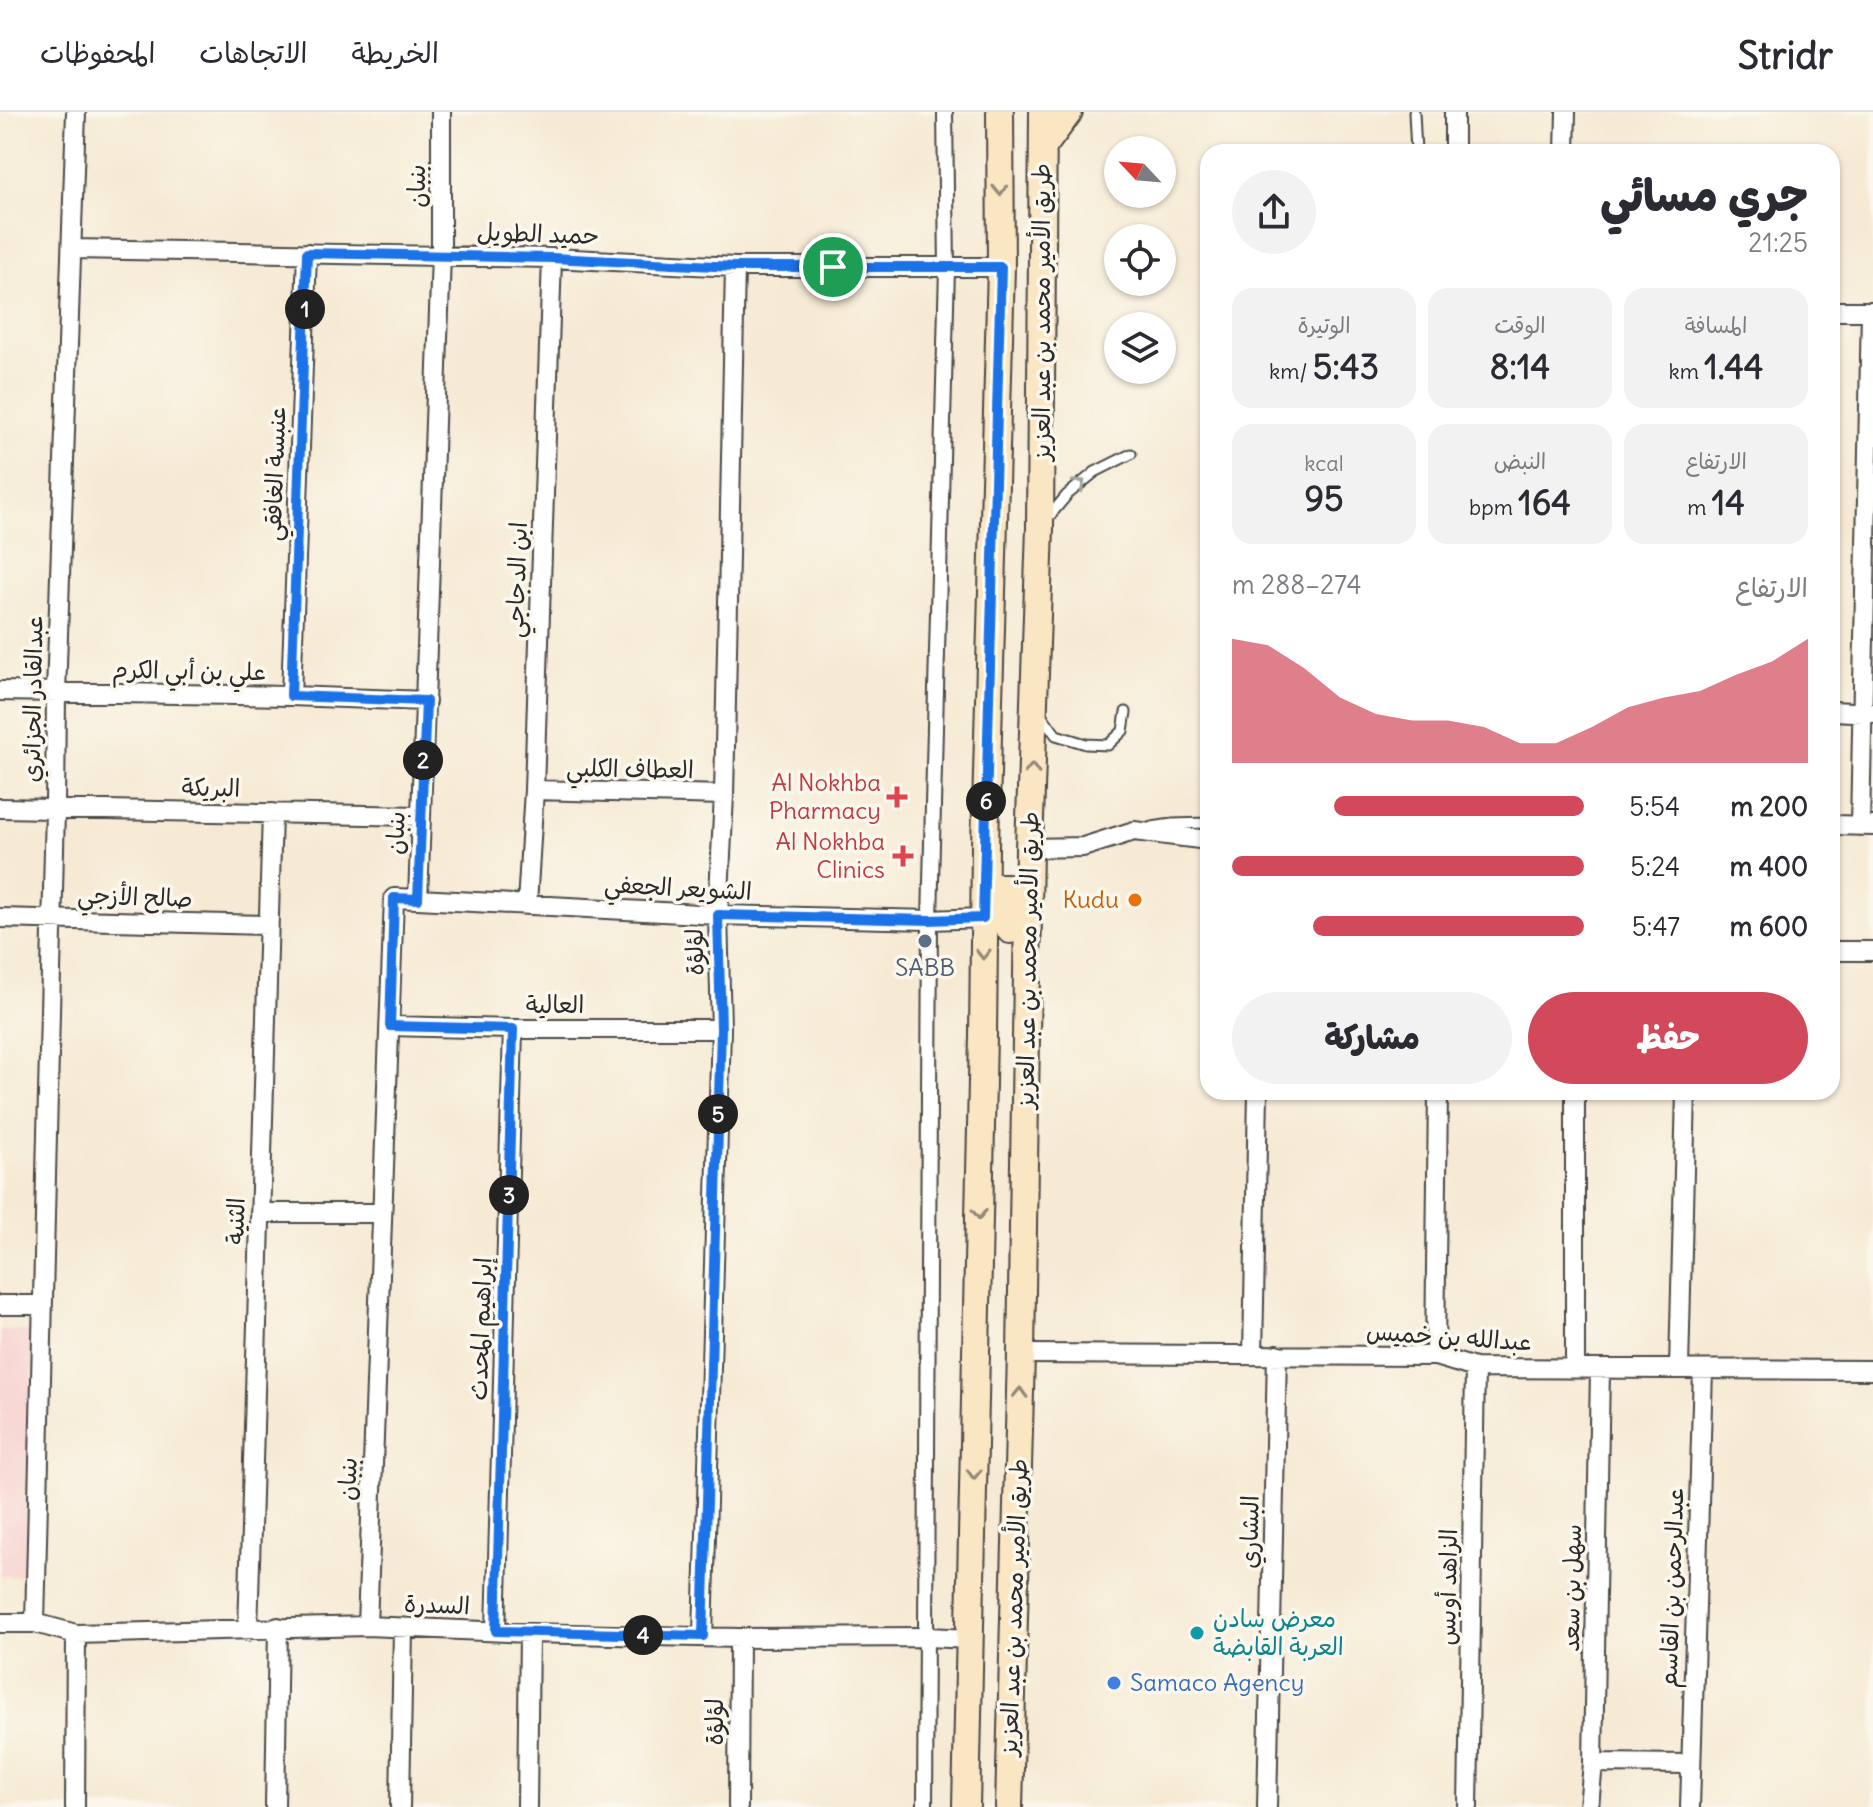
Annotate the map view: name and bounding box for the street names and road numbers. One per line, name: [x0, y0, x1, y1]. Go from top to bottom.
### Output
street label: طريق الأمير محمد بن عبد العزيز: [1025, 163, 1056, 463]
street label: بنبان: [401, 164, 431, 208]
street label: حميد الطويل: [476, 216, 600, 251]
street label: عنبسة الغافقي: [257, 406, 298, 542]
street label: ابن الدجاجي: [499, 521, 540, 639]
street label: عبدالقادر الجزائري: [16, 615, 51, 783]
street label: علي بن أبي الكرم: [112, 654, 266, 693]
street label: العطاف الكلبي: [566, 752, 694, 791]
street label: البريكة: [181, 771, 241, 803]
street label: بنبان: [379, 811, 411, 855]
street label: طريق الأمير محمد بن عبد العزيز: [1008, 811, 1045, 1111]
street label: الشويعر الجعفي: [603, 868, 753, 913]
street label: صالح الأزجي: [77, 878, 193, 920]
street label: لؤلؤة: [679, 928, 710, 976]
street label: العالية: [526, 989, 584, 1019]
street label: الثنية: [219, 1197, 251, 1245]
street label: إبراهيم المحدث: [463, 1257, 501, 1401]
street label: عبدالله بن خميس: [1365, 1315, 1533, 1357]
street label: بنبان: [331, 1457, 363, 1501]
street label: طريق الأمير محمد بن عبد العزيز: [992, 1458, 1033, 1758]
street label: عبدالرحمن بن القاسم: [1653, 1487, 1693, 1689]
street label: البشاري: [1233, 1495, 1268, 1569]
street label: سهل بن سعد: [1555, 1524, 1587, 1652]
street label: الزاهد أويس: [1431, 1528, 1463, 1646]
street label: السدرة: [404, 1588, 470, 1620]
street label: لؤلؤة: [699, 1698, 730, 1746]

